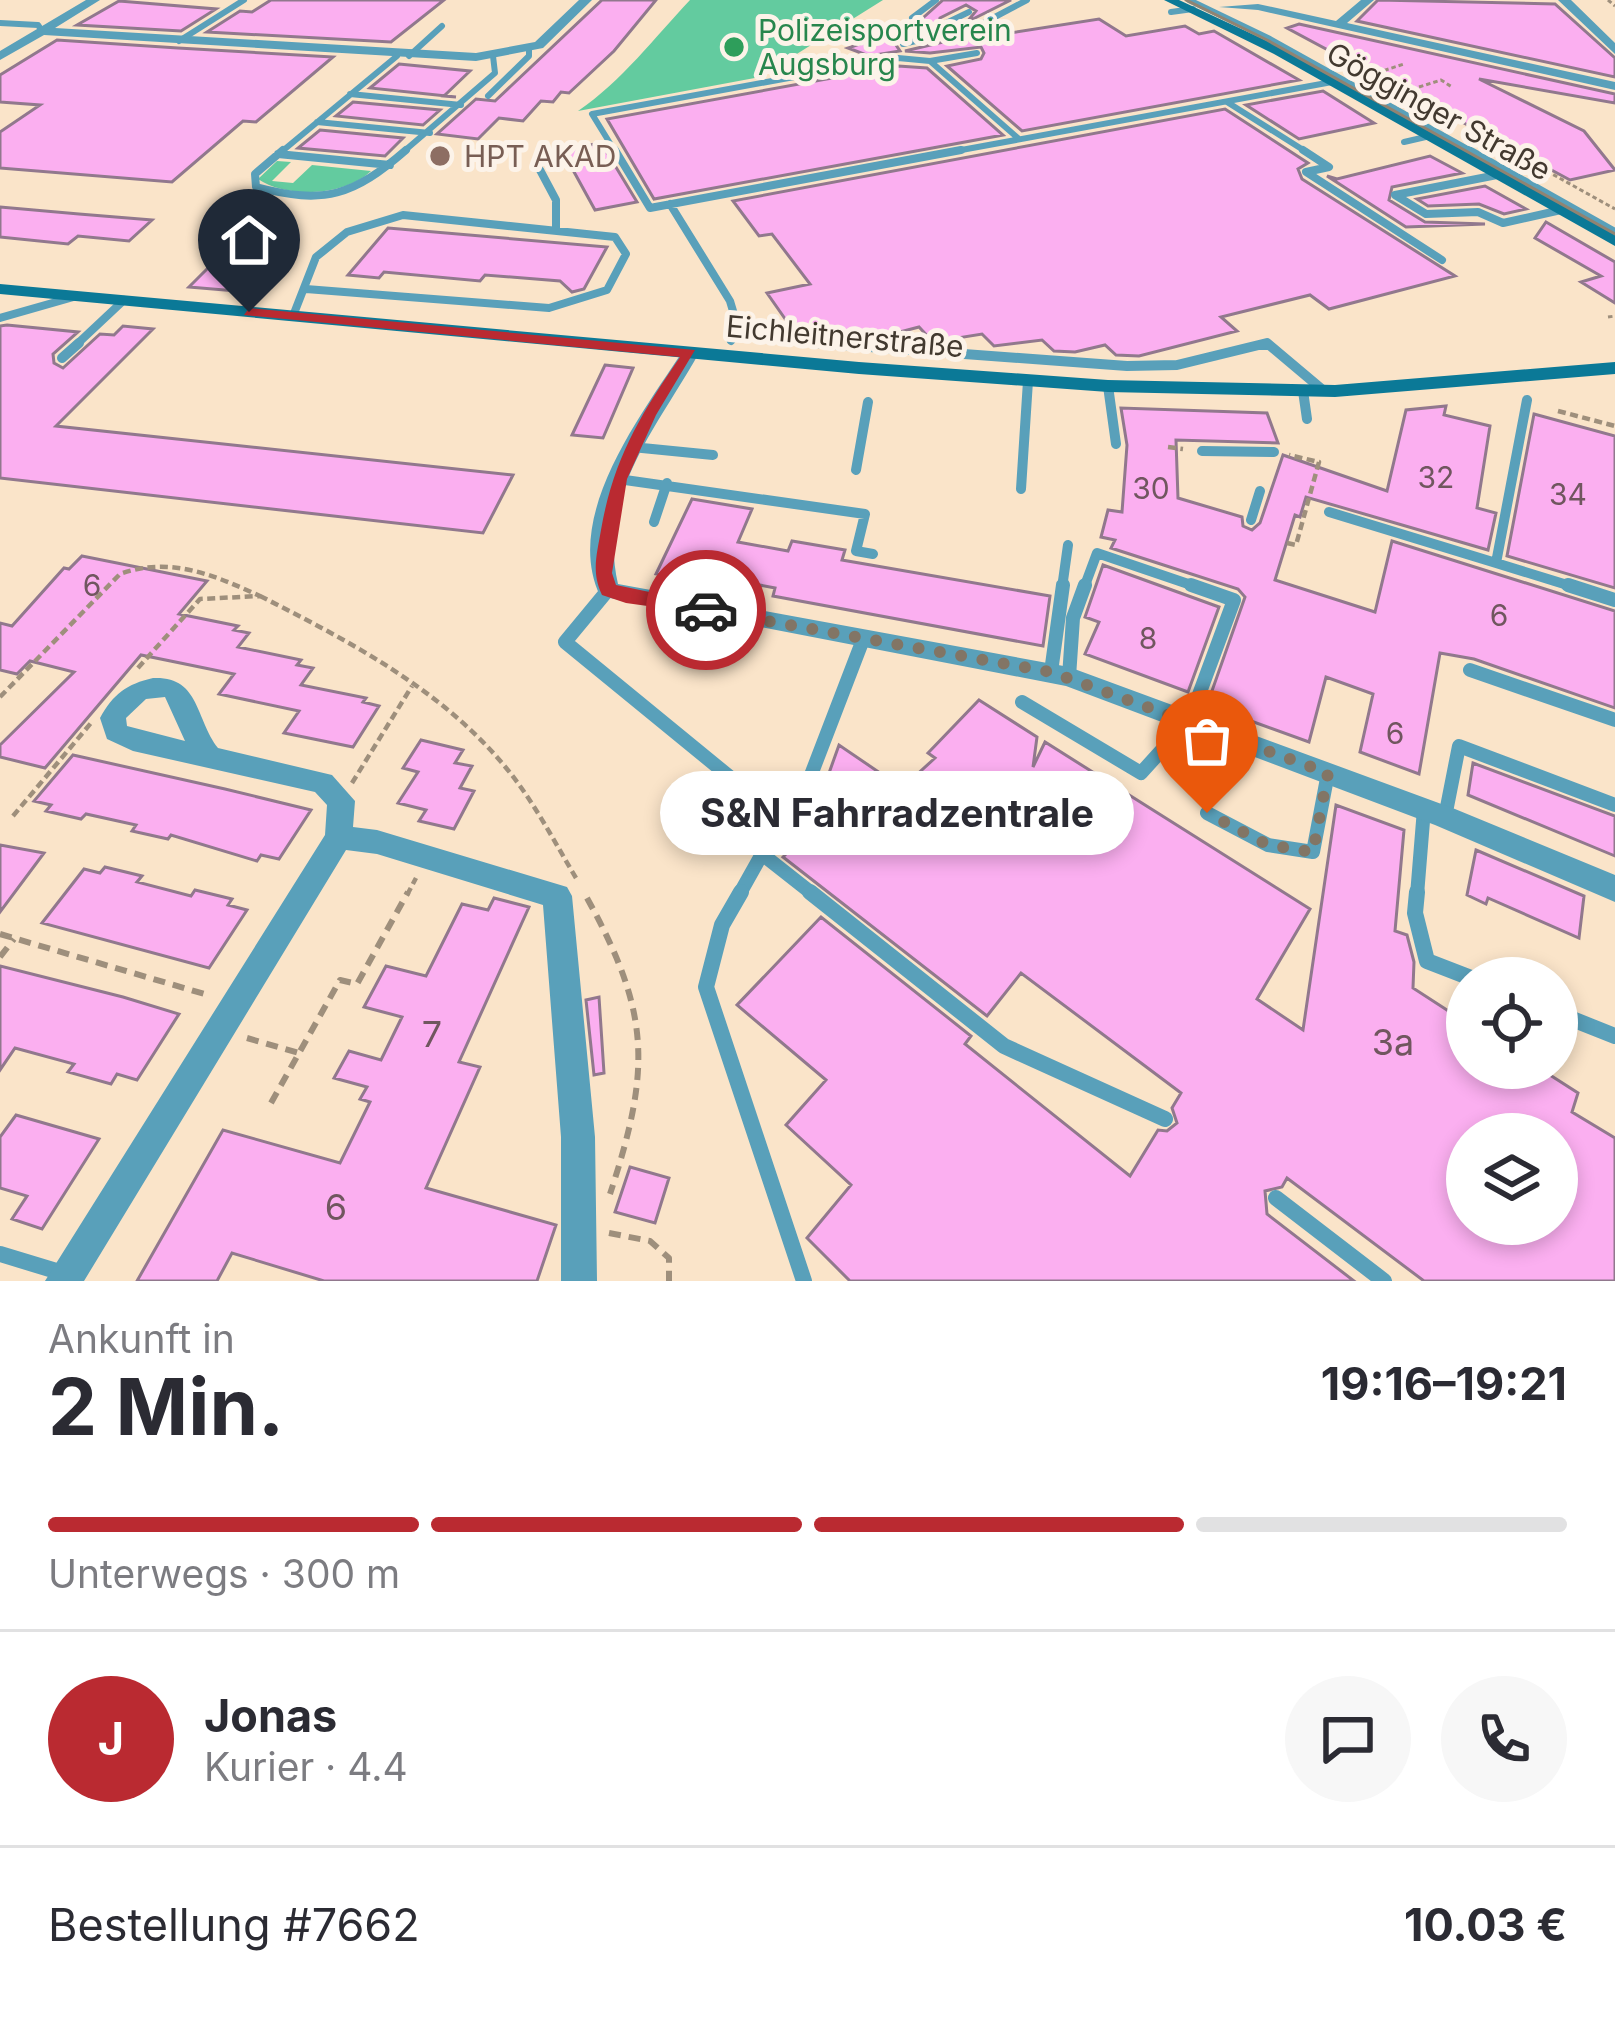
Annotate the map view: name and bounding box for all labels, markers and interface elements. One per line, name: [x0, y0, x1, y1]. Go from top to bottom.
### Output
place label: Polizeisportverein Augsburg: [758, 12, 1012, 82]
marker: Polizeisportverein Augsburg: [721, 34, 747, 60]
street label: Gögginger Straße: [1321, 34, 1557, 188]
place label: HPT AKAD: [464, 138, 616, 174]
marker: HPT AKAD: [427, 143, 453, 169]
pin: [198, 189, 300, 312]
icon: home: [216, 207, 282, 273]
street label: Eichleitnerstraße: [725, 308, 965, 364]
house number: 32: [1418, 459, 1454, 495]
house number: 30: [1132, 470, 1170, 506]
house number: 34: [1549, 476, 1587, 512]
courier: [646, 550, 766, 670]
house number: 6: [83, 567, 101, 603]
icon: car: [673, 577, 739, 643]
house number: 6: [1490, 597, 1508, 633]
house number: 8: [1139, 620, 1157, 656]
pin: [1156, 690, 1258, 813]
icon: bag: [1174, 708, 1240, 774]
house number: 6: [1386, 715, 1404, 751]
callout: S&N Fahrradzentrale: [661, 771, 1135, 855]
text: S&N Fahrradzentrale: [700, 789, 1094, 836]
map controls: [1446, 957, 1578, 1245]
button: locate: [1446, 957, 1578, 1089]
house number: 7: [422, 1012, 442, 1056]
house number: 3a: [1372, 1020, 1414, 1064]
button: layers: [1446, 1113, 1578, 1245]
house number: 6: [325, 1185, 347, 1229]
text: Ankunft in: [48, 1315, 235, 1362]
text: 19:16–19:21: [1321, 1356, 1567, 1411]
text: 2 Min.: [48, 1359, 284, 1454]
text: Unterwegs · 300 m: [48, 1550, 400, 1597]
button: chat: [1285, 1676, 1411, 1802]
button: phone: [1441, 1676, 1567, 1802]
text: Jonas: [204, 1688, 337, 1743]
text: J: [98, 1711, 124, 1766]
text: Kurier · 4.4: [204, 1743, 408, 1790]
text: Bestellung #7662: [48, 1897, 420, 1952]
text: 10.03 €: [1404, 1897, 1567, 1952]

